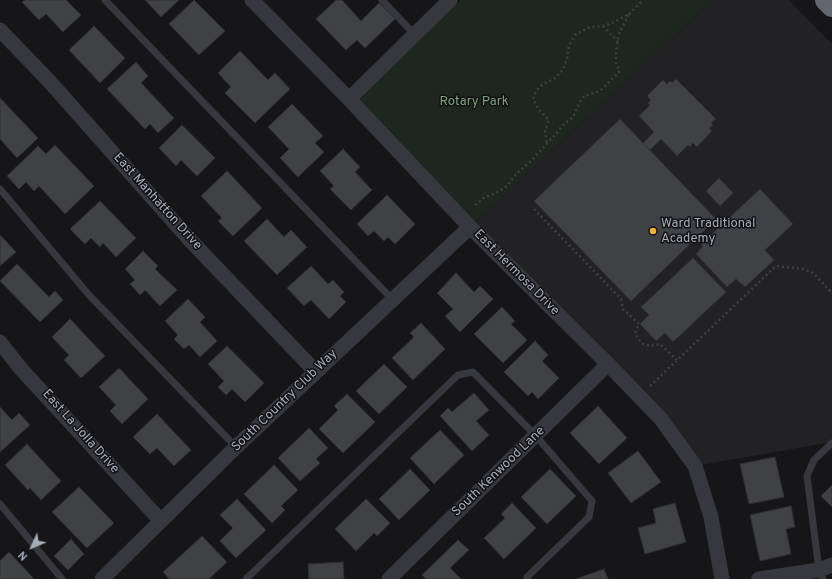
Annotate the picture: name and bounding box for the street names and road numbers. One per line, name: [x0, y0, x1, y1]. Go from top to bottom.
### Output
street label: East Manhatton Drive: [109, 150, 205, 254]
street label: East Hermosa Drive: [470, 227, 562, 319]
street label: South Country Club Way: [229, 347, 341, 455]
street label: East La Jolla Drive: [38, 387, 122, 477]
street label: South Kenwood Lane: [449, 424, 549, 520]

